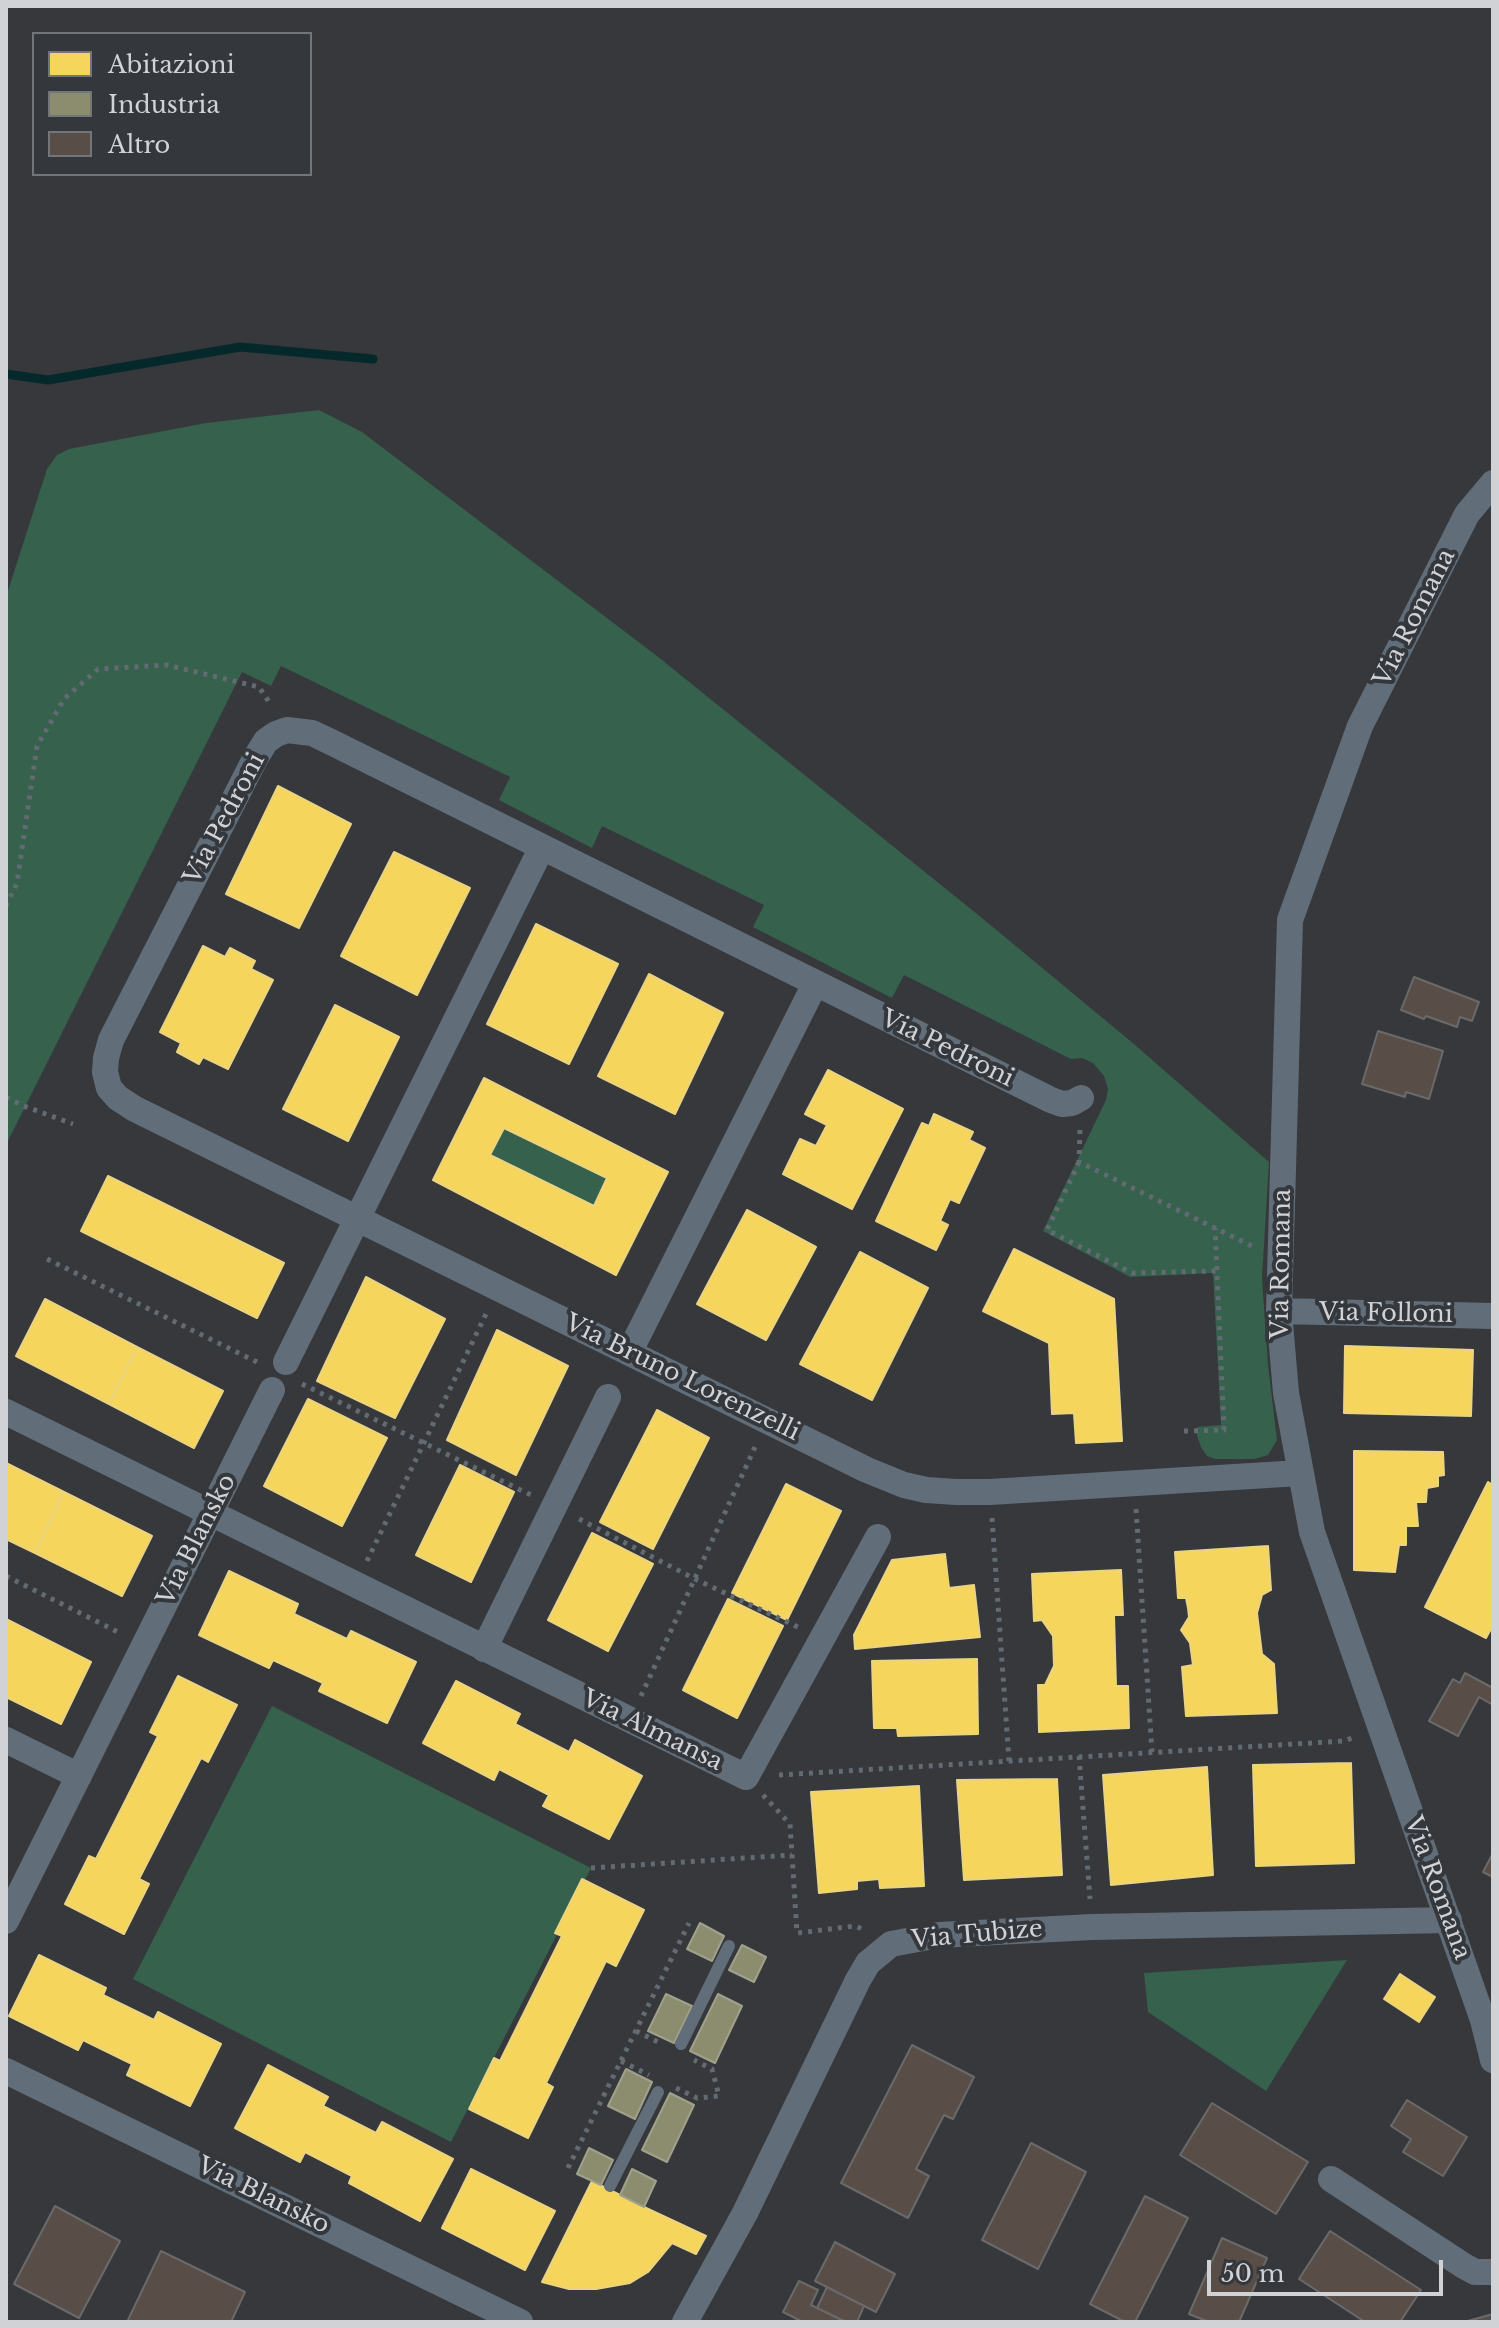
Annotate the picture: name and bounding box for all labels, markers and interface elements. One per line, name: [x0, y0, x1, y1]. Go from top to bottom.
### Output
legend: [32, 32, 312, 176]
text: Abitazioni: [108, 50, 235, 79]
text: Industria: [108, 90, 220, 119]
text: Altro: [108, 130, 170, 159]
street label: Via Romana: [1368, 545, 1462, 691]
street label: Via Pedroni: [178, 749, 272, 889]
street label: Via Pedroni: [876, 1004, 1018, 1094]
street label: Via Romana: [1266, 1189, 1298, 1339]
street label: Via Folloni: [1319, 1298, 1453, 1330]
street label: Via Bruno Lorenzelli: [560, 1309, 804, 1447]
street label: Via Blansko: [152, 1470, 242, 1610]
street label: Via Almansa: [577, 1685, 727, 1777]
street label: Via Romana: [1398, 1812, 1476, 1964]
street label: Via Tubize: [910, 1915, 1044, 1955]
street label: Via Blansko: [192, 2152, 334, 2240]
scale bar: [1211, 2244, 1447, 2294]
text: 50 m: [1221, 2259, 1284, 2288]

